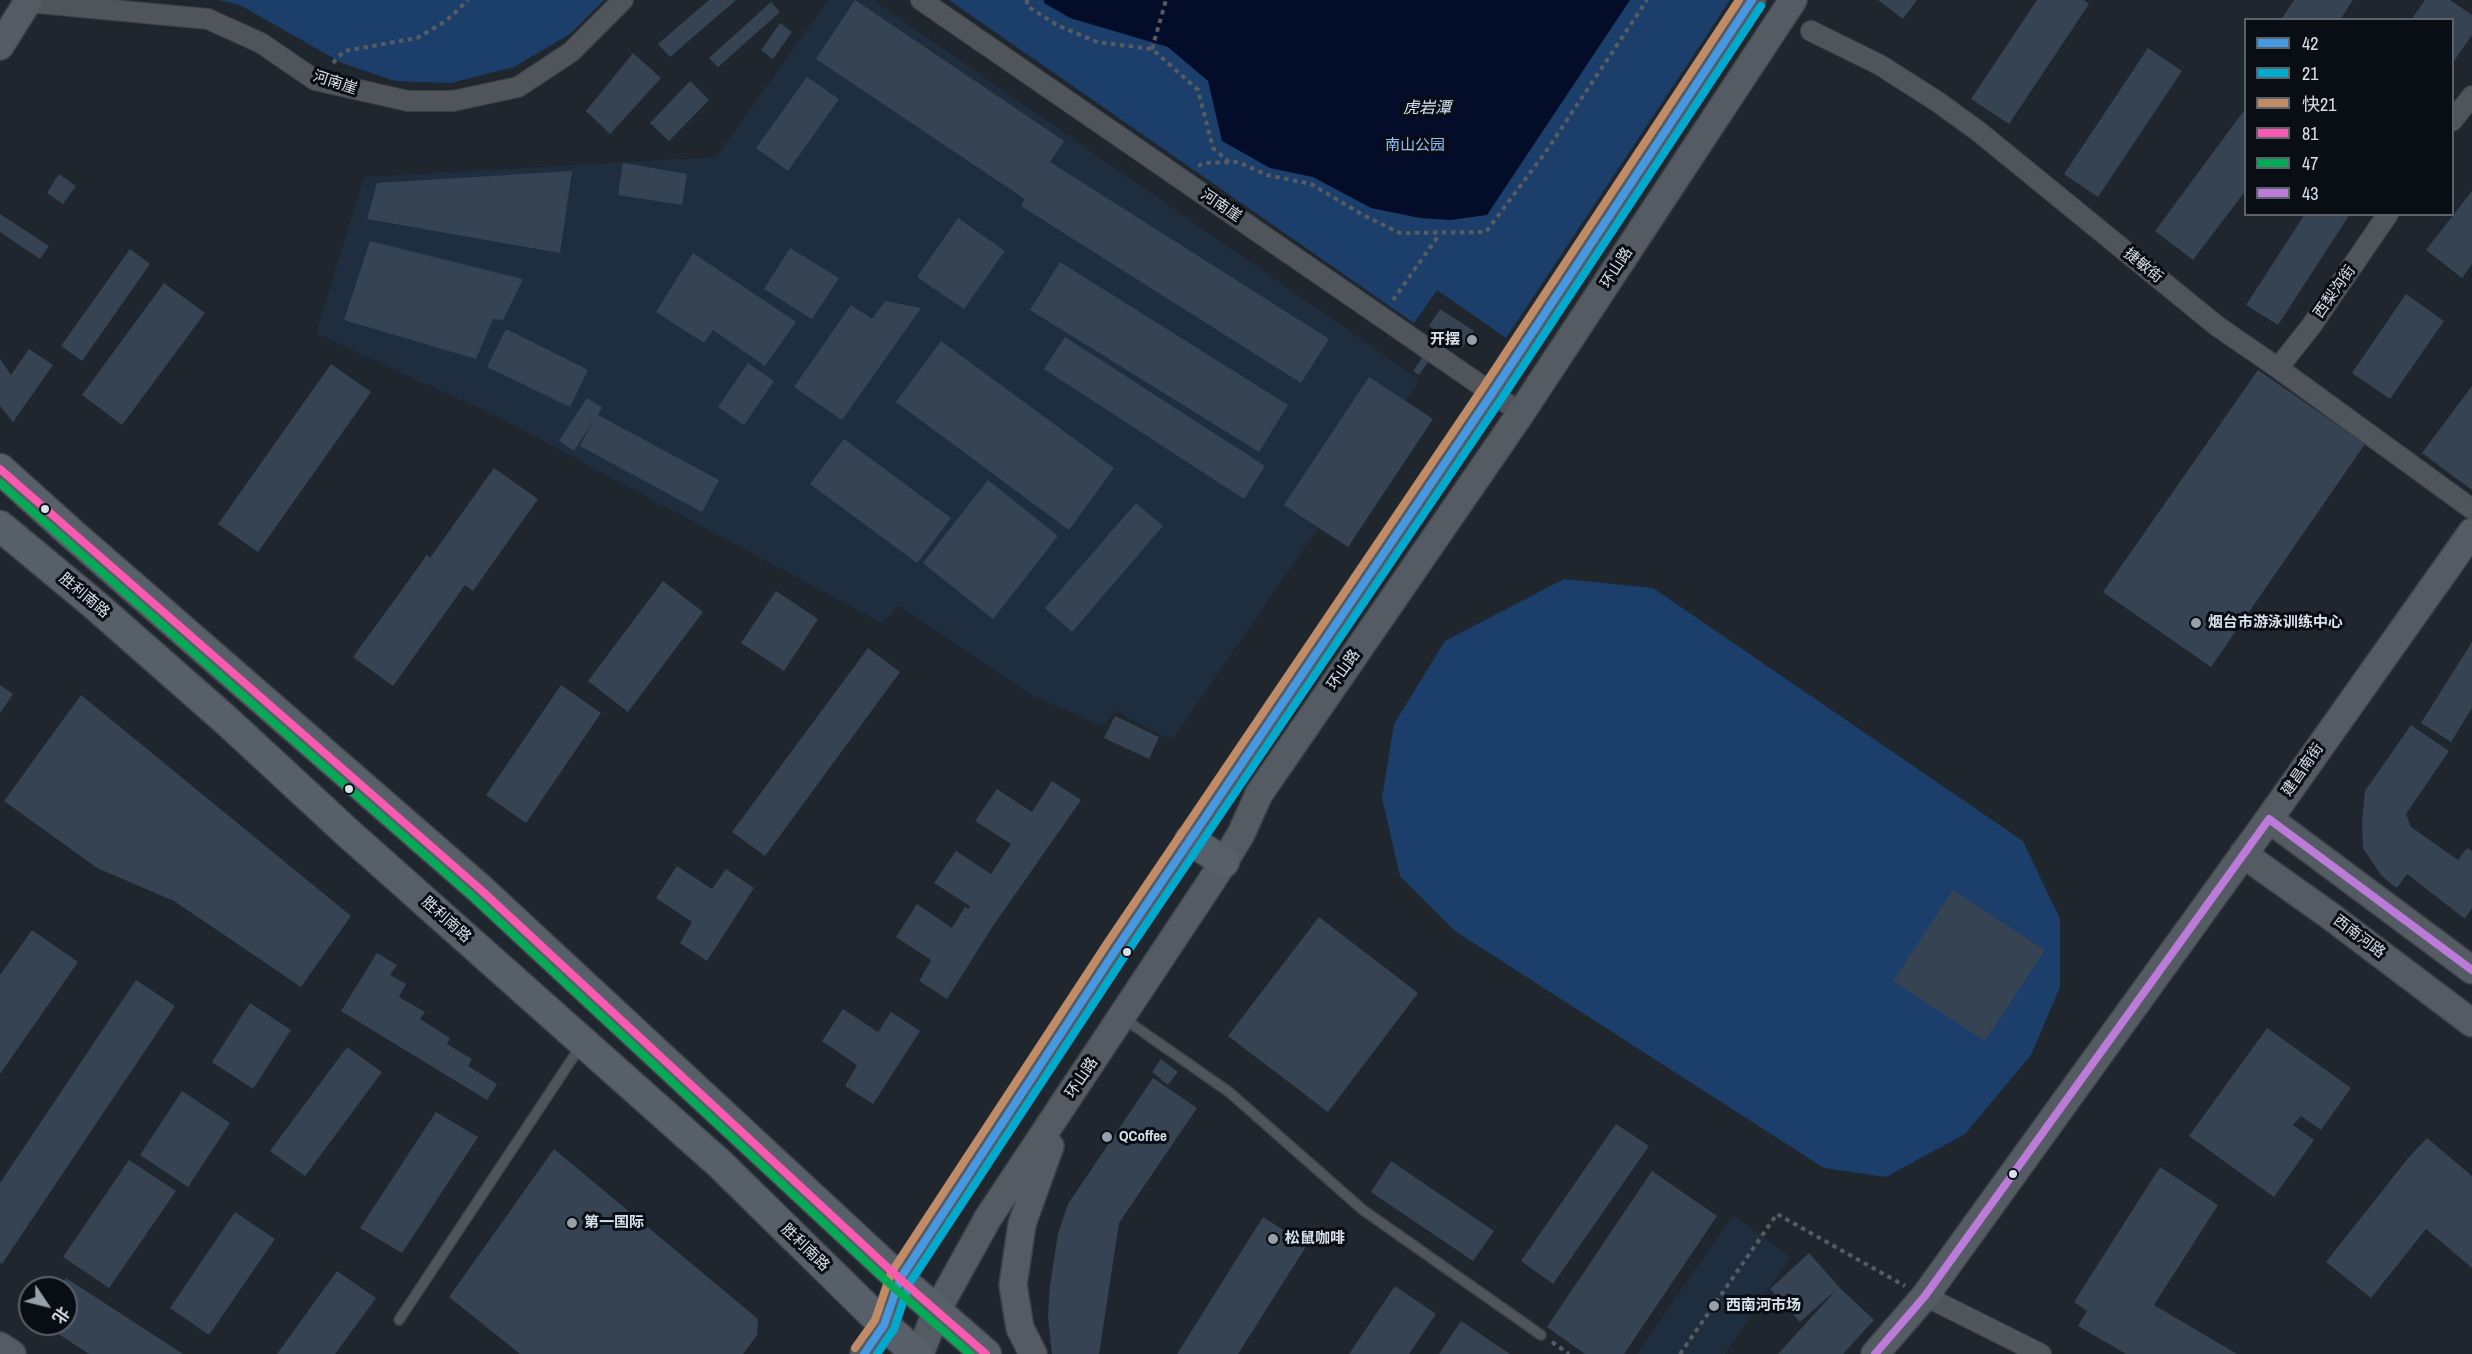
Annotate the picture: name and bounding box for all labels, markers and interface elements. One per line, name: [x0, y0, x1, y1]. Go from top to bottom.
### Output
legend: [2244, 18, 2454, 216]
text: 42: [2302, 31, 2318, 56]
text: 21: [2302, 61, 2318, 86]
street label: 河南崖: [311, 67, 359, 99]
text: 快21: [2302, 92, 2336, 117]
water label: 虎岩潭: [1403, 99, 1451, 119]
text: 81: [2302, 121, 2318, 146]
park label: 南山公园: [1385, 137, 1445, 155]
text: 47: [2302, 151, 2318, 176]
text: 43: [2302, 181, 2318, 206]
street label: 河南崖: [1197, 186, 1245, 226]
street label: 环山路: [1597, 244, 1637, 292]
street label: 捷敏街: [2120, 245, 2166, 287]
street label: 西梨沟街: [2310, 262, 2360, 322]
place label: 开摆: [1430, 331, 1460, 349]
marker: 开摆: [1465, 333, 1479, 347]
unlabelled marker: [39, 503, 51, 515]
street label: 胜利南路: [55, 570, 113, 622]
place label: 烟台市游泳训练中心: [2208, 614, 2343, 632]
marker: 烟台市游泳训练中心: [2189, 616, 2203, 630]
street label: 环山路: [1324, 646, 1364, 694]
street label: 建昌南街: [2278, 740, 2328, 800]
unlabelled marker: [343, 783, 355, 795]
street label: 胜利南路: [418, 893, 474, 947]
street label: 西南河路: [2330, 912, 2388, 962]
unlabelled marker: [1121, 946, 1133, 958]
street label: 环山路: [1062, 1054, 1102, 1102]
place label: QCoffee: [1119, 1128, 1167, 1146]
marker: QCoffee: [1100, 1130, 1114, 1144]
unlabelled marker: [2007, 1168, 2019, 1180]
place label: 第一国际: [584, 1214, 644, 1232]
marker: 第一国际: [565, 1216, 579, 1230]
street label: 胜利南路: [777, 1221, 833, 1275]
place label: 松鼠咖啡: [1285, 1230, 1345, 1248]
marker: 松鼠咖啡: [1266, 1232, 1280, 1246]
north arrow: [18, 1276, 78, 1336]
place label: 西南河市场: [1726, 1297, 1801, 1315]
marker: 西南河市场: [1707, 1299, 1721, 1313]
text: 北: [48, 1302, 75, 1328]

